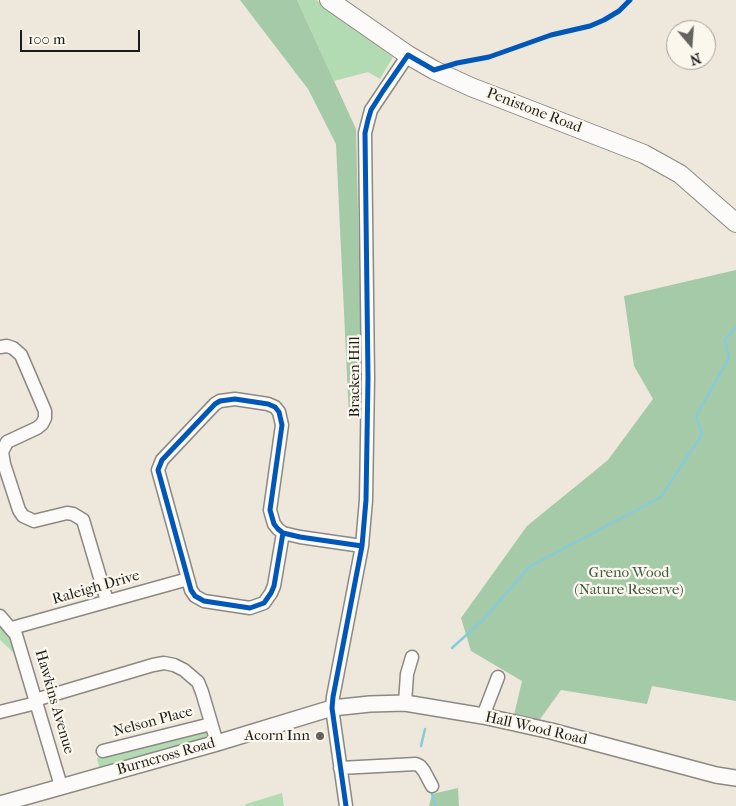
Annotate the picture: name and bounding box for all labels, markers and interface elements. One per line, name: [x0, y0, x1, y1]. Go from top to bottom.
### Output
scale bar: [22, 20, 142, 52]
north arrow: [666, 20, 716, 70]
text: 100 m: [28, 30, 66, 48]
text: N: [688, 49, 703, 69]
street label: Penistone Road: [484, 85, 584, 137]
street label: Bracken Hill: [346, 336, 364, 418]
park label: Greno Wood (Nature Reserve): [574, 564, 684, 599]
street label: Raleigh Drive: [50, 567, 142, 609]
street label: Hawkins Avenue: [31, 648, 77, 756]
street label: Nelson Place: [111, 703, 195, 741]
street label: Hall Wood Road: [483, 709, 589, 749]
place label: Acorn Inn: [245, 727, 310, 745]
marker: Acorn Inn: [314, 730, 326, 742]
street label: Burncross Road: [115, 734, 217, 780]

